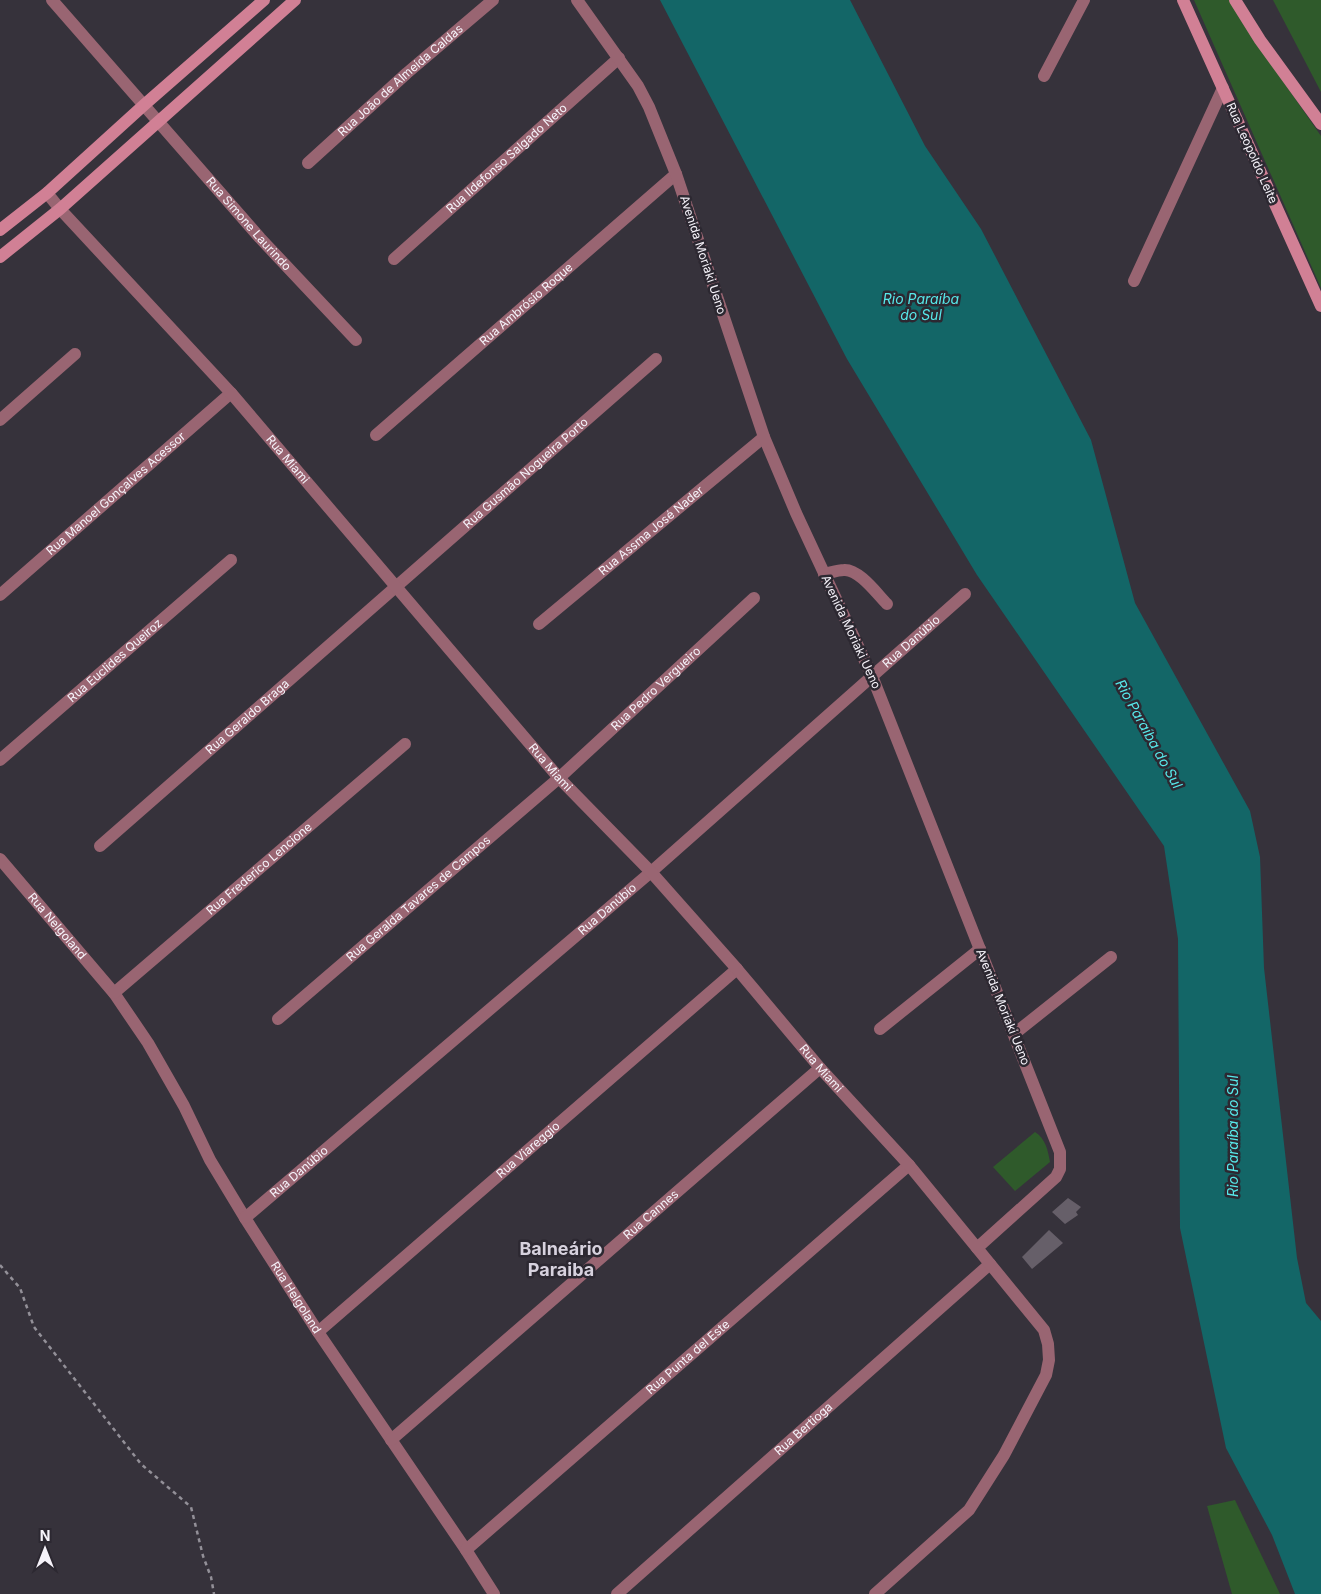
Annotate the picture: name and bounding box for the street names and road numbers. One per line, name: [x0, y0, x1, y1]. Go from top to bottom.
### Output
street label: Rua João de Almeida Caldas: [334, 21, 466, 139]
street label: Rua Ildefonso Salgado Neto: [443, 100, 570, 216]
street label: Rua Leopoldo Leite: [1223, 100, 1281, 206]
street label: Rua Simone Laurindo: [203, 174, 295, 274]
street label: Avenida Moriaki Ueno: [677, 194, 730, 316]
street label: Rua Ambrósio Roque: [476, 259, 576, 349]
street label: Rua Gusmão Nogueira Porto: [460, 414, 591, 531]
street label: Rua Manoel Gonçalves Acessor: [43, 428, 189, 558]
street label: Rua Miami: [263, 432, 313, 486]
street label: Rua Assma José Nader: [595, 482, 707, 578]
street label: Avenida Moriaki Ueno: [818, 572, 884, 691]
street label: Rua Danúbio: [879, 612, 943, 671]
street label: Rua Euclides Queiroz: [64, 615, 165, 705]
street label: Rua Pedro Vergueiro: [608, 643, 703, 733]
street label: Rua Geraldo Braga: [202, 676, 292, 757]
street label: Rua Miami: [526, 740, 576, 794]
street label: Rua Frederico Lencione: [203, 819, 315, 918]
street label: Rua Geralda Tavares de Campos: [343, 832, 493, 964]
street label: Rua Danúbio: [575, 880, 639, 938]
street label: Rua Nelgoland: [25, 889, 90, 962]
street label: Avenida Moriaki Ueno: [973, 947, 1034, 1067]
street label: Rua Miami: [796, 1041, 847, 1095]
street label: Rua Viareggio: [493, 1118, 563, 1181]
street label: Rua Danúbio: [266, 1142, 331, 1201]
street label: Rua Cannes: [620, 1186, 681, 1242]
street label: Rua Helgoland: [268, 1258, 325, 1336]
street label: Rua Punta del Este: [643, 1316, 732, 1397]
street label: Rua Bertioga: [771, 1399, 835, 1458]

